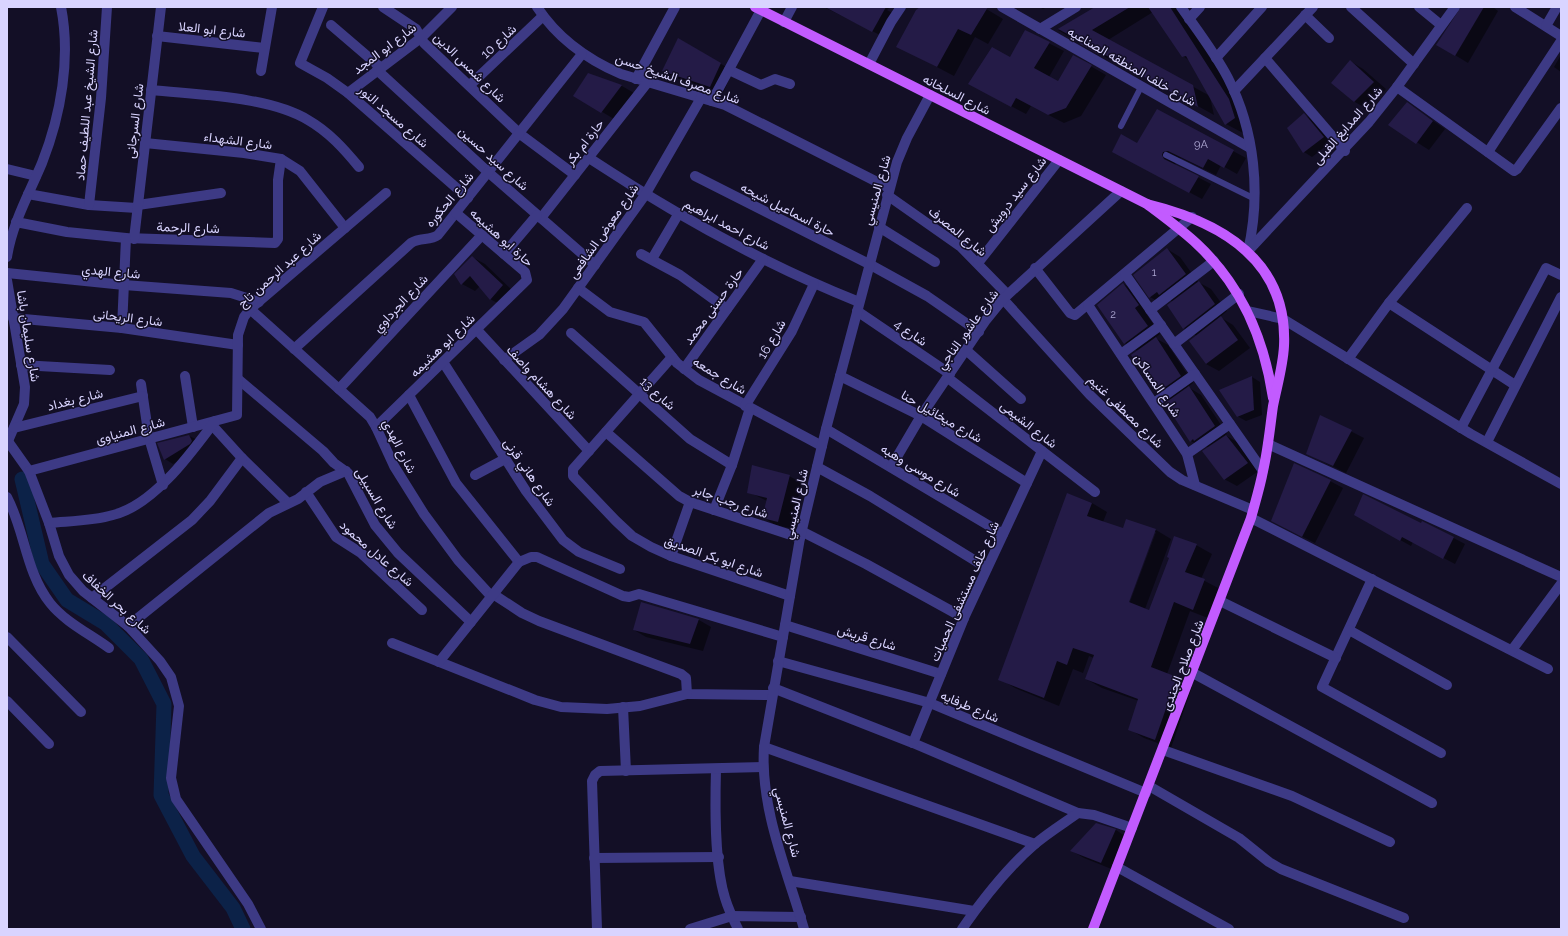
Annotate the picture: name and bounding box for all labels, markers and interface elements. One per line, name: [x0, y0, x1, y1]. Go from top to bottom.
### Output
street label: شارع ابو العلا: [177, 19, 246, 42]
street label: شارع ابو المجد: [350, 20, 420, 79]
street label: شارع 10: [478, 21, 521, 63]
street label: شارع خلف المنطقه الصناعيه: [1064, 24, 1199, 111]
street label: شارع الشيخ عبد اللطيف حماد: [72, 29, 103, 182]
street label: شارع شمس الدين: [429, 29, 509, 107]
street label: شارع مصرف الشيخ حسن: [613, 50, 742, 109]
street label: شارع السلخانه: [919, 71, 993, 120]
street label: شارع مسجد النور: [354, 81, 432, 152]
street label: شارع السرجانى: [122, 83, 149, 160]
street label: شارع المدابغ القبلى: [1309, 83, 1387, 169]
street label: حارة ام بكر: [561, 116, 608, 170]
street label: شارع سيد حسين: [454, 123, 532, 195]
street label: شارع الشهداء: [203, 129, 273, 154]
house number: 9A: [1194, 138, 1209, 151]
street label: شارع المنيسي: [859, 153, 897, 228]
street label: شارع سيد درويش: [981, 154, 1051, 236]
street label: شارع الحكوره: [422, 169, 478, 231]
street label: حارة اسماعيل شيحه: [738, 179, 838, 241]
street label: شارع معوض الشافعى: [565, 181, 643, 283]
street label: شارع احمد ابراهيم: [680, 196, 772, 255]
street label: شارع المصرف: [924, 203, 990, 261]
street label: حارة ابو هشيمه: [466, 205, 537, 271]
street label: شارع الرحمة: [156, 219, 220, 238]
street label: شارع عبد الرحمن تاج: [235, 228, 325, 312]
street label: شارع الهدي: [81, 261, 141, 285]
street label: حارة حسنى محمد: [681, 265, 747, 348]
house number: 1: [1152, 266, 1157, 279]
street label: شارع الجرداوي: [370, 271, 433, 337]
street label: شارع عاشور الناجي: [933, 286, 1004, 374]
street label: شارع سليمان باشا: [12, 289, 43, 383]
street label: شارع الريحانى: [92, 306, 163, 331]
house number: 2: [1110, 308, 1116, 321]
street label: شارع ابو هشيمه: [407, 311, 479, 381]
street label: شارع 4: [890, 316, 930, 351]
street label: شارع 16: [754, 317, 790, 363]
street label: شارع هشام واصف: [502, 342, 580, 424]
street label: شارع المساكن: [1129, 351, 1184, 421]
street label: شارع جمعه: [689, 354, 749, 399]
street label: شارع مصطفى غنيم: [1084, 372, 1166, 452]
street label: شارع 13: [636, 374, 678, 414]
street label: شارع بغداد: [46, 385, 105, 416]
street label: شارع ميخائيل حنا: [898, 387, 985, 447]
street label: شارع الشيمى: [996, 398, 1060, 453]
street label: شارع المنياوى: [94, 414, 167, 449]
street label: شارع الهدي: [377, 417, 420, 477]
street label: شارع هاني قرنى: [498, 435, 559, 511]
street label: شارع موسى وهبه: [877, 441, 963, 502]
street label: شارع السبيلى: [351, 465, 401, 533]
street label: شارع المنيسي: [780, 467, 814, 542]
street label: شارع رجب جابر: [690, 481, 770, 523]
street label: شارع عادل محمود: [335, 517, 417, 591]
street label: شارع خلف مستشفى الحميات: [927, 519, 1004, 665]
street label: شارع ابو بكر الصديق: [662, 533, 765, 582]
street label: شارع بحر الخفاف: [78, 568, 154, 639]
street label: شارع صلاح الجندى: [1158, 618, 1209, 714]
street label: شارع قريش: [835, 621, 898, 655]
street label: شارع طرفايه: [937, 687, 1001, 727]
street label: شارع المنيسي: [768, 785, 804, 860]

